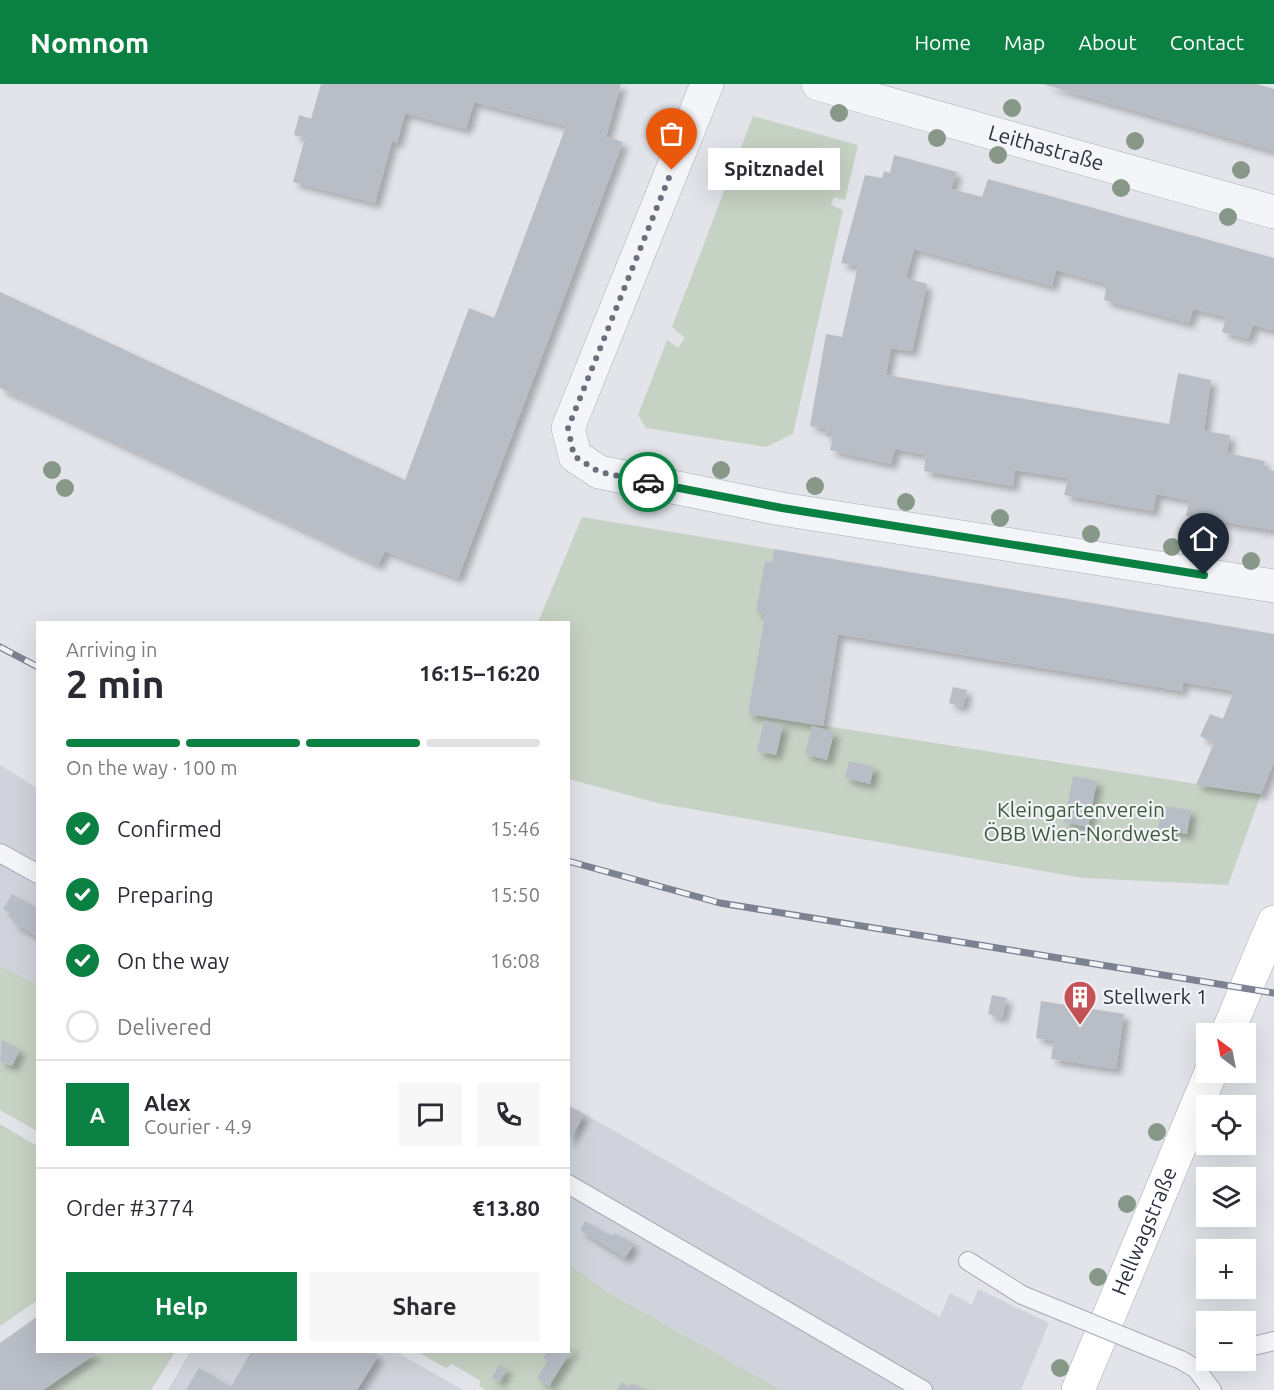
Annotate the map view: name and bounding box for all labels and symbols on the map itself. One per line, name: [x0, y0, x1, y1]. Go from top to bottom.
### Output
pin: [646, 108, 697, 170]
street label: Leithastraße: [986, 119, 1107, 175]
callout: Spitznadel: [708, 149, 840, 191]
courier: [618, 452, 678, 512]
pin: [1178, 513, 1229, 575]
park label: Kleingartenverein ÖBB Wien-Nordwest: [983, 797, 1179, 845]
building icon: Stellwerk 1: [1062, 979, 1098, 1026]
place label: Stellwerk 1: [1103, 984, 1208, 1008]
north arrow: [1196, 1023, 1256, 1083]
street label: Hellwagstraße: [1106, 1163, 1181, 1299]

